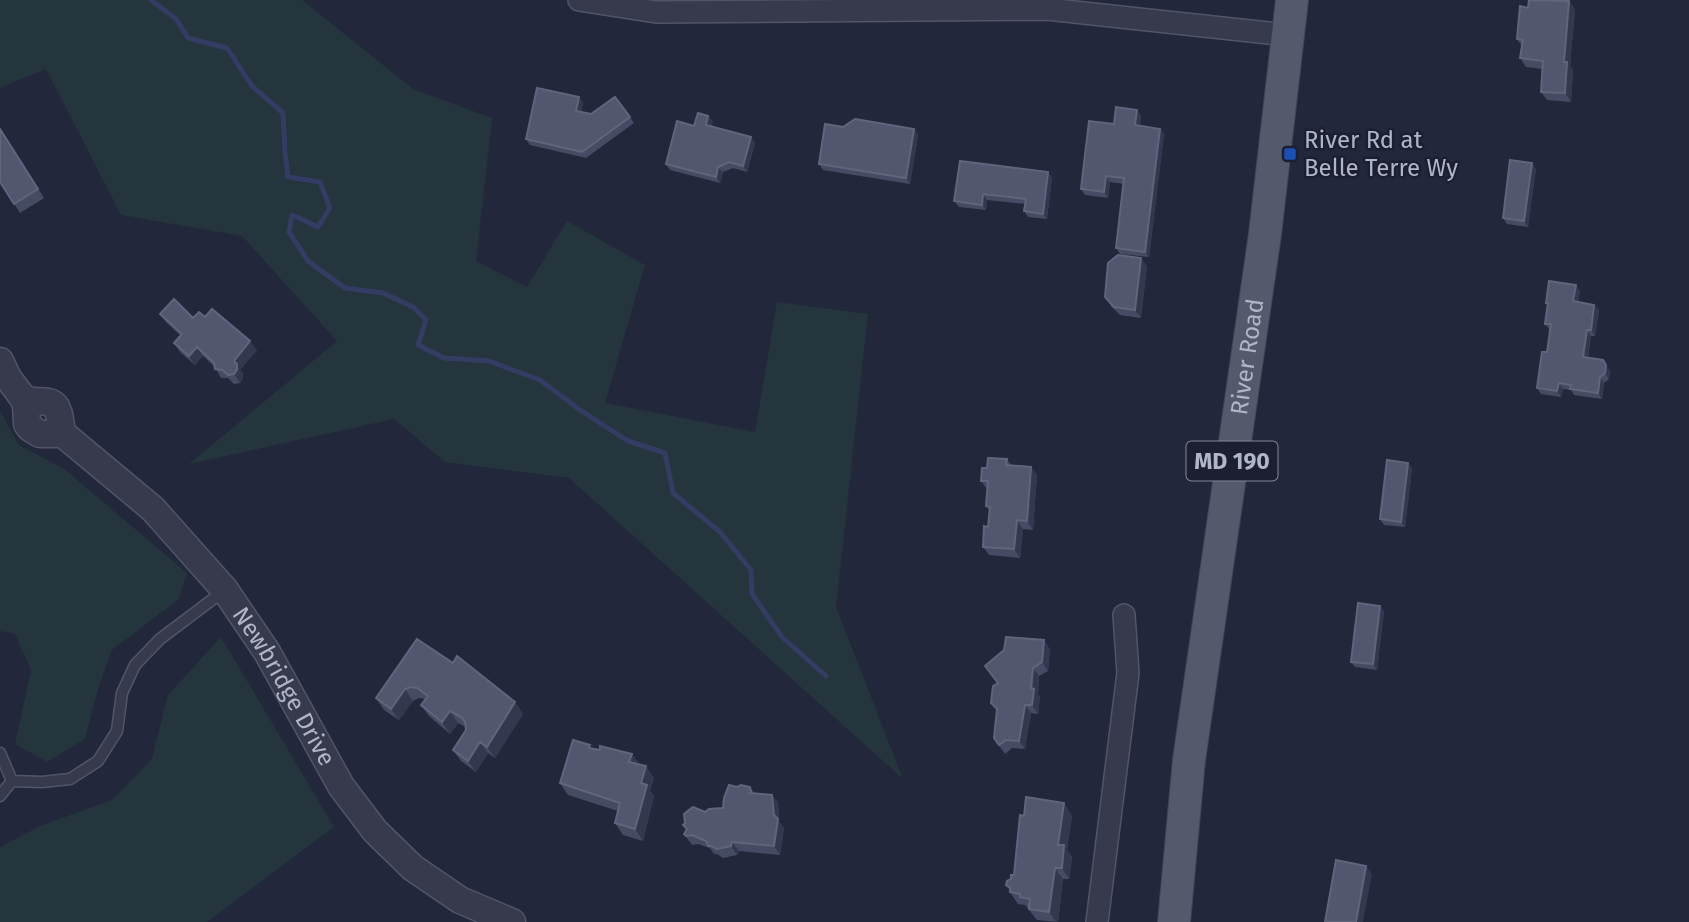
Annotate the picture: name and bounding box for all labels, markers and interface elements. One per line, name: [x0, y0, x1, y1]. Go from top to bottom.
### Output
place label: River Rd at Belle Terre Wy: [1304, 126, 1458, 182]
marker: River Rd at Belle Terre Wy: [1282, 146, 1298, 162]
street label: River Road: [1225, 297, 1269, 417]
road number: MD 190: [1186, 442, 1278, 481]
street label: Newbridge Drive: [227, 602, 341, 771]

